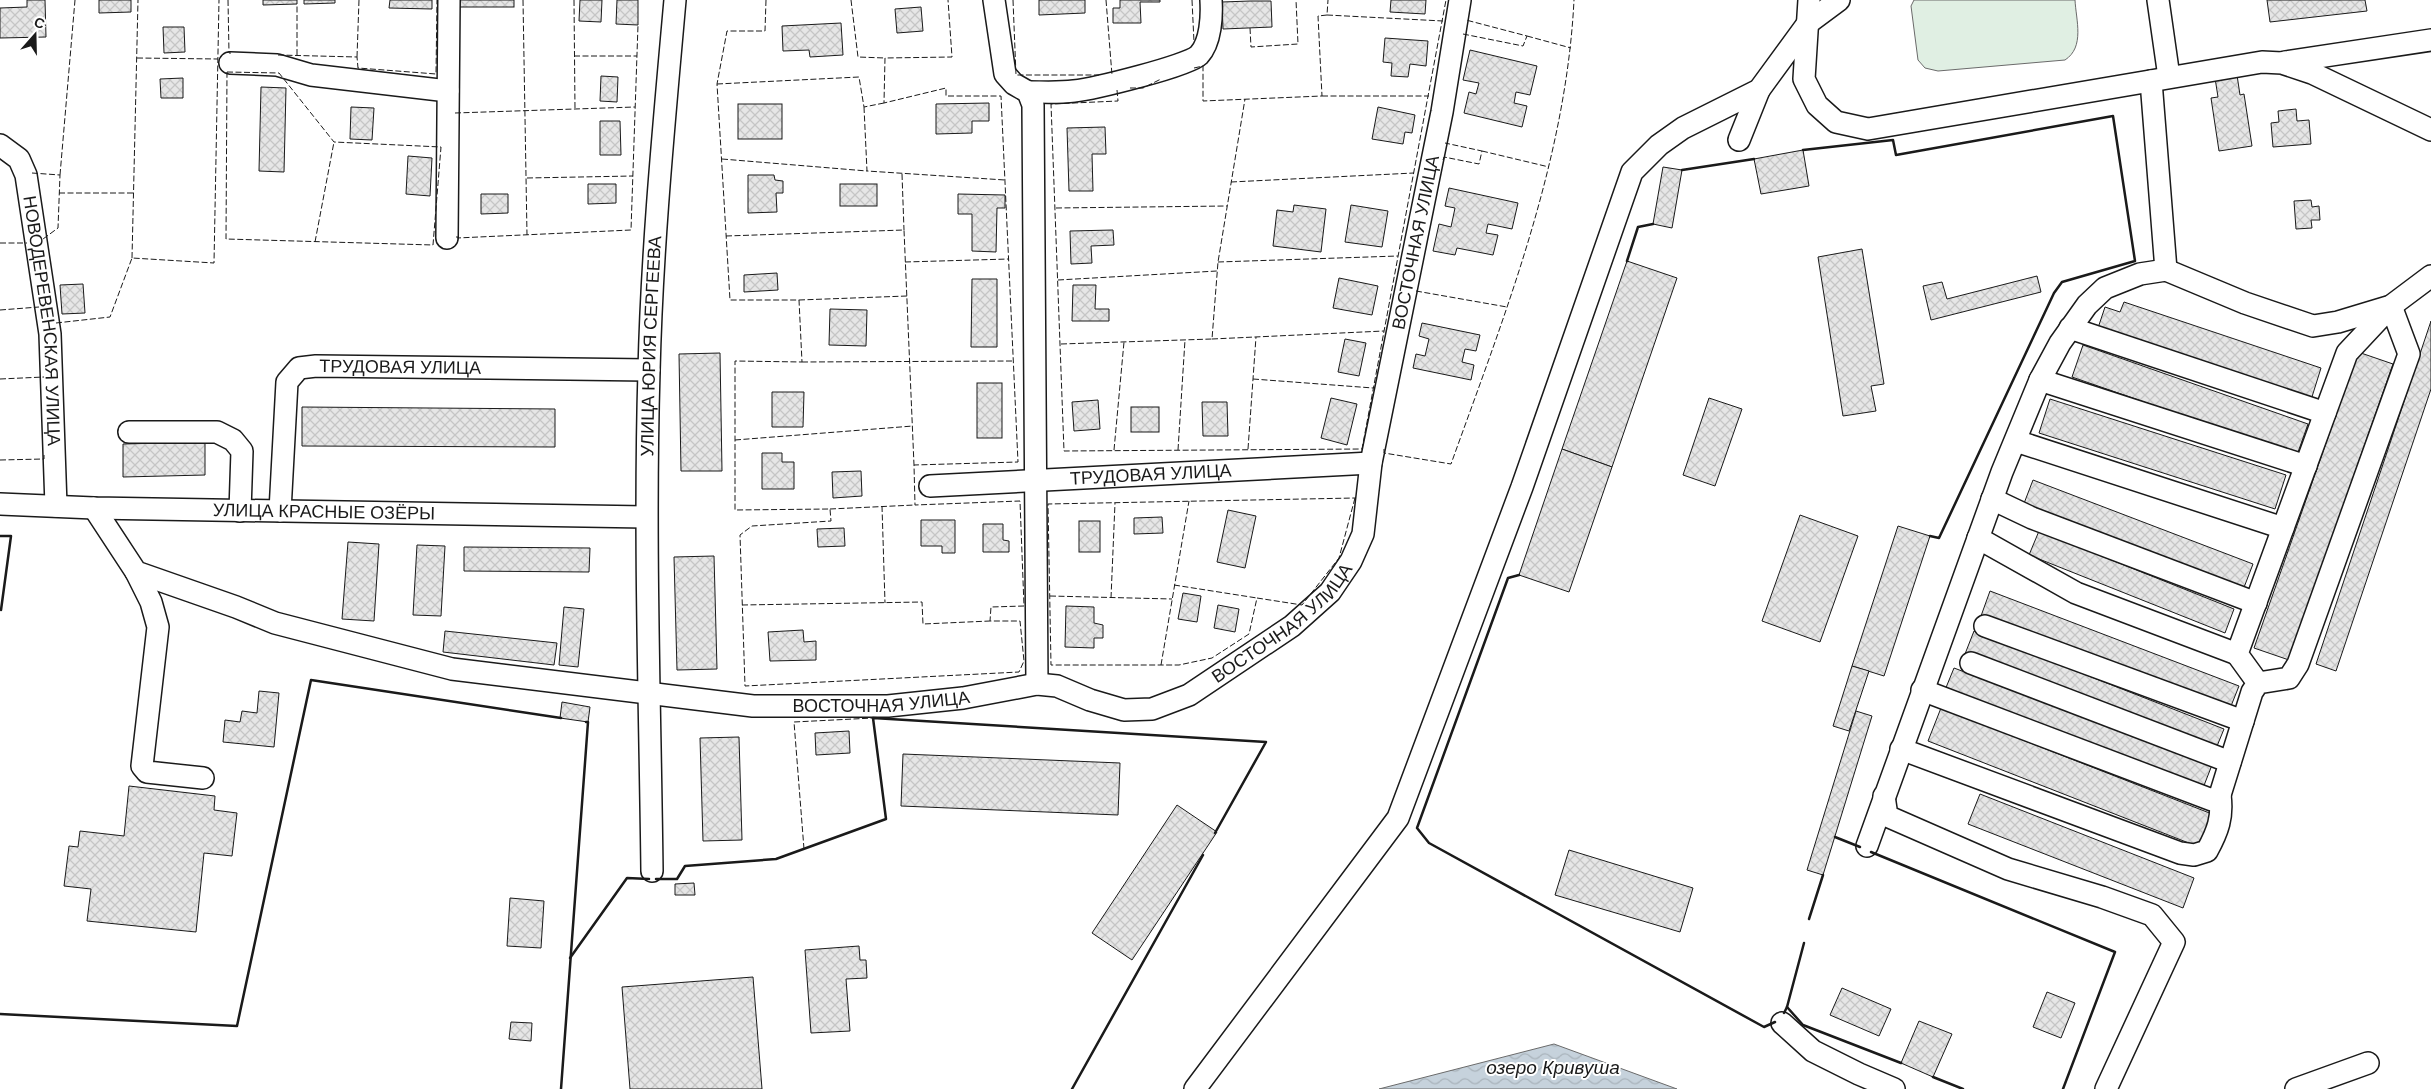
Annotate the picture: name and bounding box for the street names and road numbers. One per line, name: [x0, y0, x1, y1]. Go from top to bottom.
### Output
street label: ВОСТОЧНАЯ УЛИЦА: [1386, 153, 1445, 332]
street label: НОВОДЕРЕВЕНСКАЯ УЛИЦА: [17, 194, 66, 446]
street label: УЛИЦА ЮРИЯ СЕРГЕЕВА: [635, 235, 667, 457]
street label: ТРУДОВАЯ УЛИЦА: [319, 354, 481, 380]
street label: ТРУДОВАЯ УЛИЦА: [1069, 458, 1232, 491]
street label: УЛИЦА КРАСНЫЕ ОЗЁРЫ: [213, 498, 435, 526]
street label: ВОСТОЧНАЯ УЛИЦА: [1207, 559, 1358, 688]
street label: ВОСТОЧНАЯ УЛИЦА: [793, 685, 972, 718]

